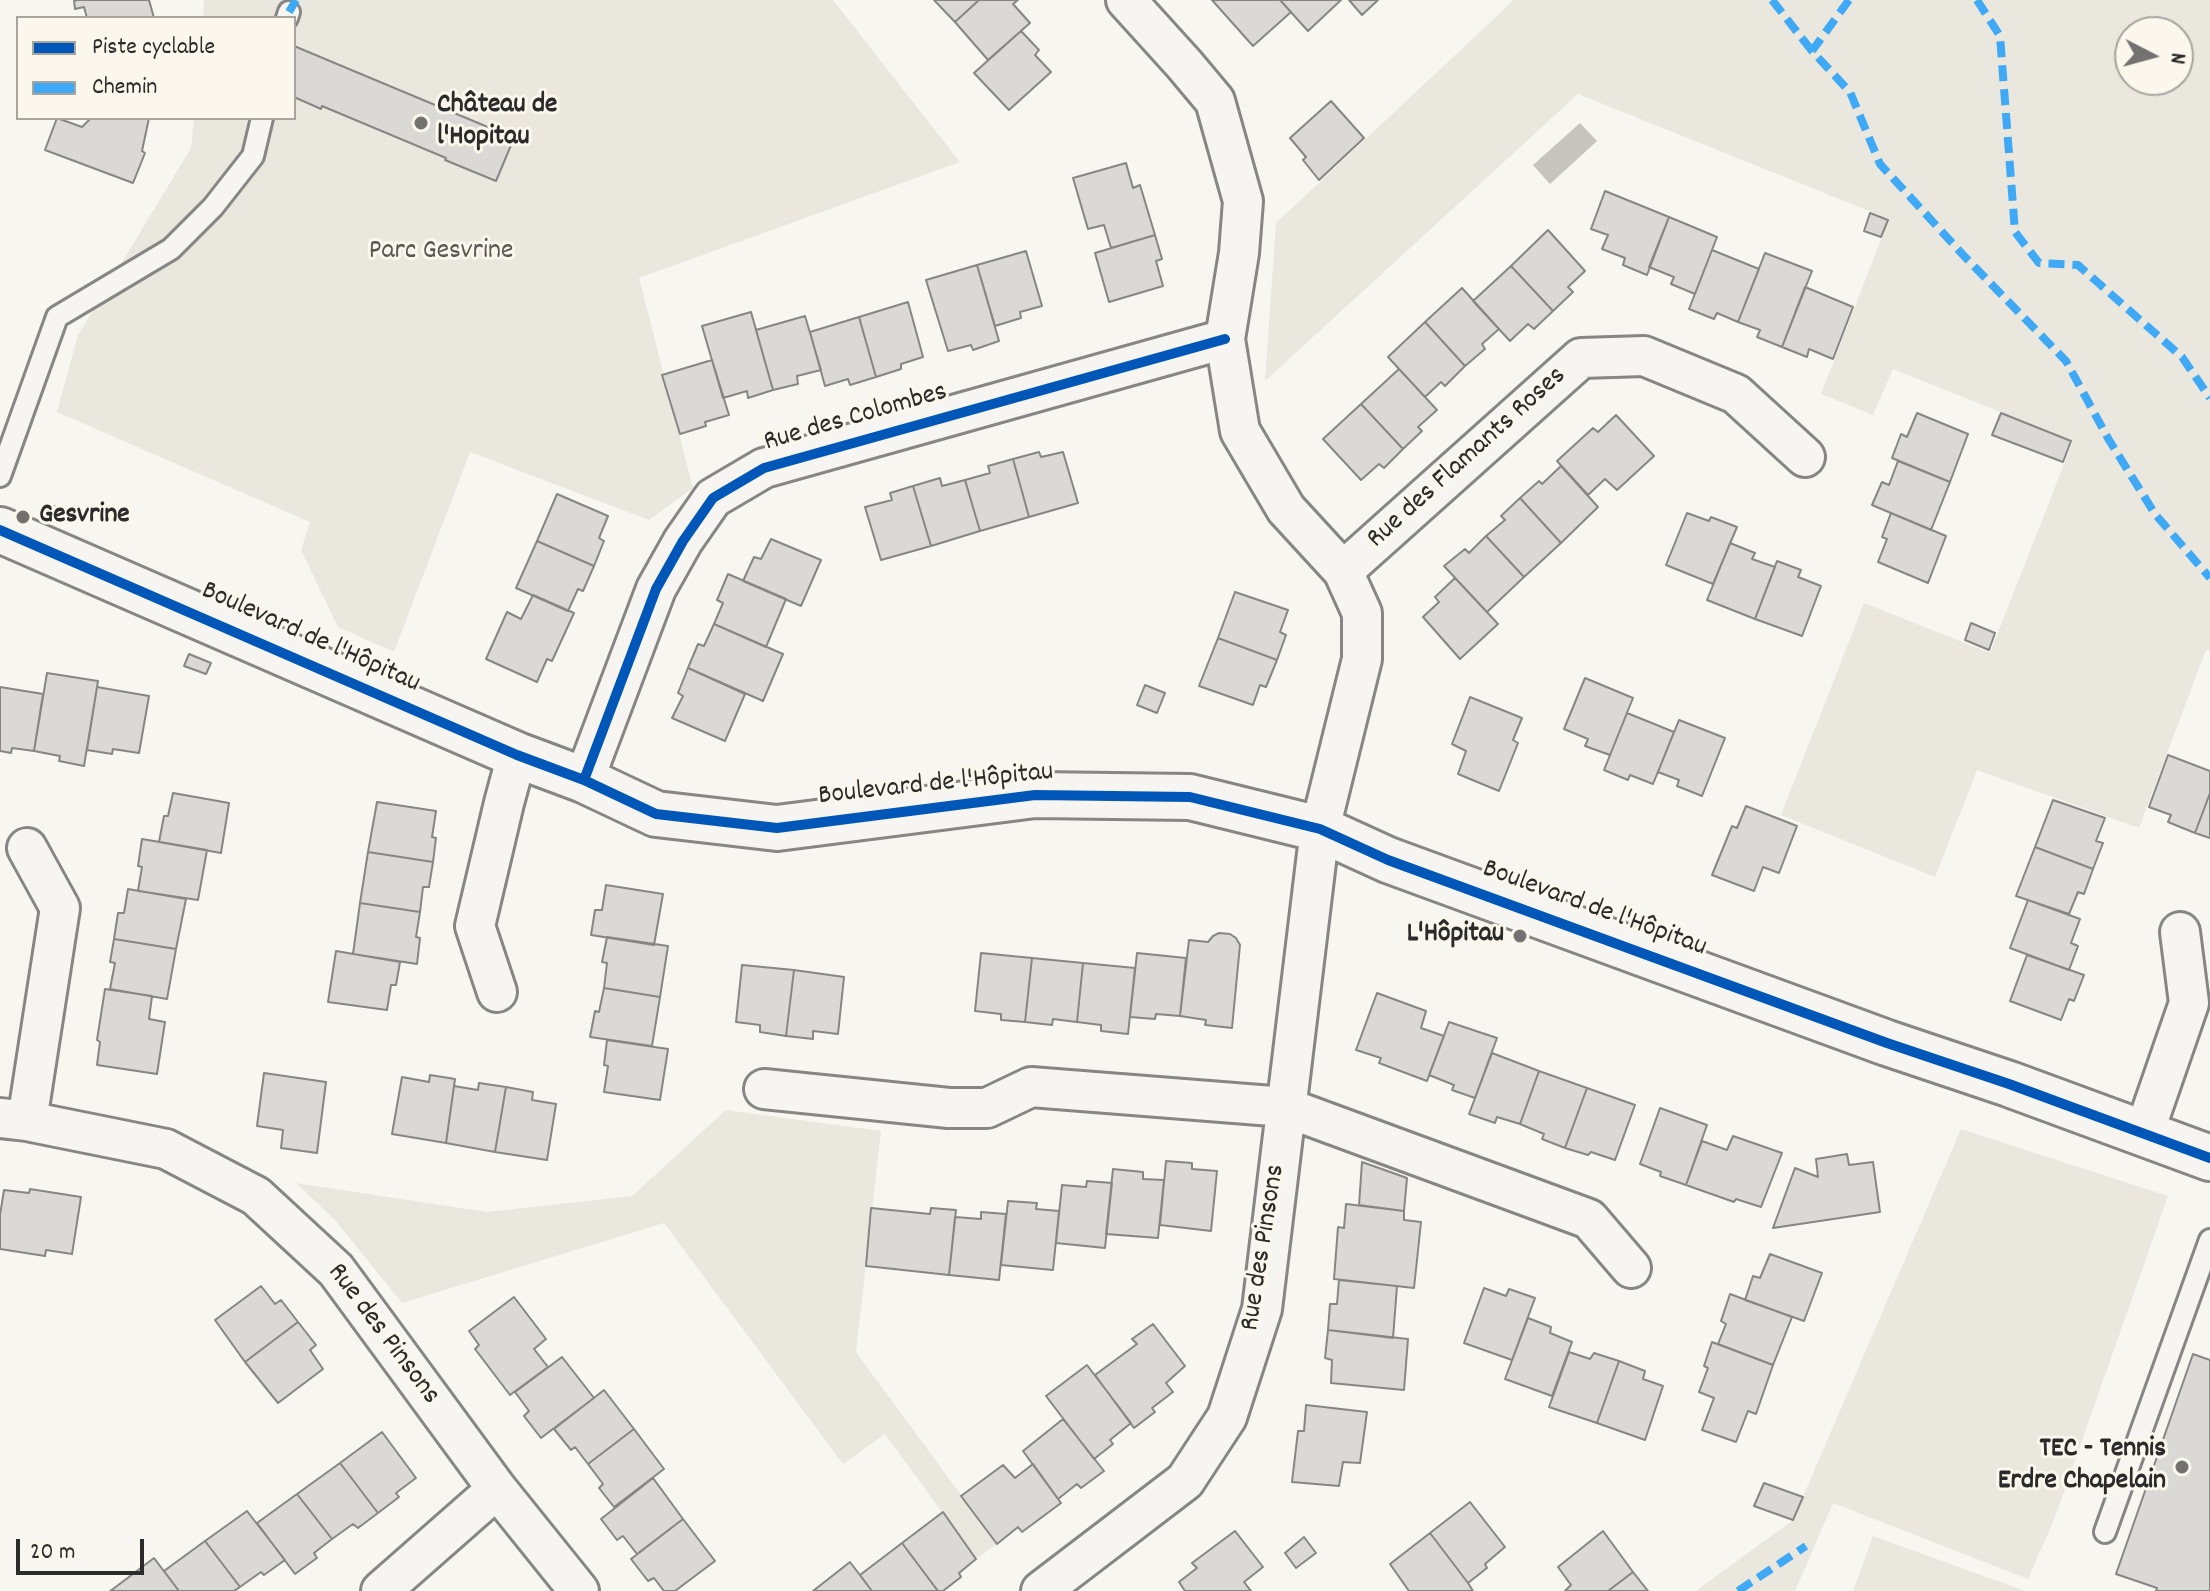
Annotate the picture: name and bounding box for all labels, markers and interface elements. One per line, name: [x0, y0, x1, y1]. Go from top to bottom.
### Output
legend: [16, 16, 296, 120]
north arrow: [2114, 16, 2194, 96]
text: Piste cyclable: [92, 31, 215, 65]
text: N: [2160, 51, 2192, 65]
text: Chemin: [92, 71, 157, 105]
place label: Château de l'Hopitau: [437, 90, 557, 156]
marker: Château de l'Hopitau: [412, 114, 430, 132]
park label: Parc Gesvrine: [369, 236, 513, 270]
street label: Rue des Flamants Roses: [1362, 361, 1574, 557]
street label: Rue des Colombes: [761, 377, 951, 461]
place label: Gesvrine: [39, 500, 130, 534]
marker: Gesvrine: [14, 508, 32, 526]
street label: Boulevard de l'Hôpitau: [195, 576, 425, 702]
street label: Boulevard de l'Hôpitau: [817, 757, 1055, 815]
street label: Boulevard de l'Hôpitau: [1477, 854, 1711, 966]
place label: L'Hôpitau: [1407, 919, 1504, 953]
marker: L'Hôpitau: [1511, 927, 1529, 945]
street label: Rue des Pinsons: [1235, 1162, 1295, 1334]
street label: Rue des Pinsons: [318, 1258, 446, 1412]
place label: TEC - Tennis Erdre Chapelain: [1998, 1434, 2166, 1500]
marker: TEC - Tennis Erdre Chapelain: [2173, 1458, 2191, 1476]
scale bar: [20, 1523, 148, 1573]
text: 20 m: [30, 1536, 76, 1570]

